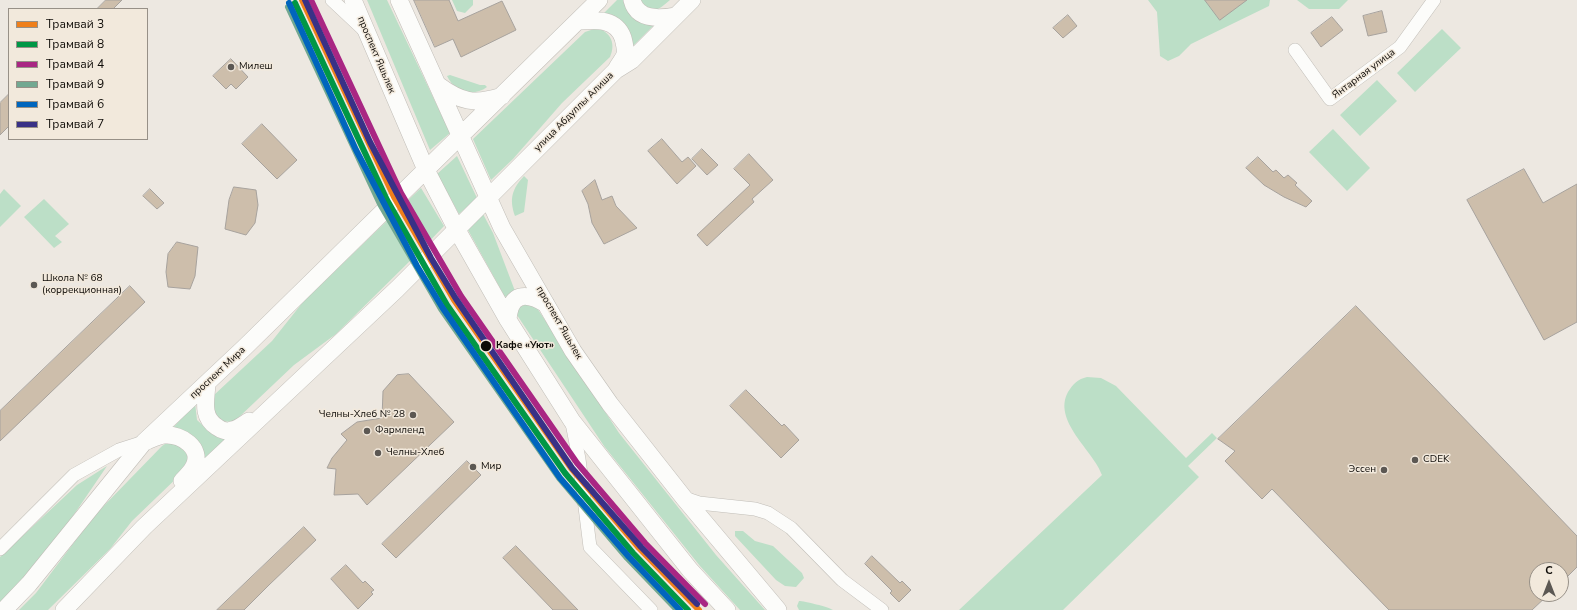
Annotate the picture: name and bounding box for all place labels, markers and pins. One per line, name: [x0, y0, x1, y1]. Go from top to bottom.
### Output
place label: Милеш: [239, 61, 273, 73]
marker: Милеш: [226, 62, 236, 72]
place label: Школа № 68 (коррекционная): [42, 273, 122, 296]
marker: Школа № 68 (коррекционная): [29, 280, 39, 290]
marker: Кафе «Уют»: [479, 339, 493, 353]
place label: Кафе «Уют»: [496, 340, 554, 352]
place label: Челны-Хлеб № 28: [319, 409, 405, 421]
marker: Челны-Хлеб № 28: [408, 410, 418, 420]
place label: Фармленд: [375, 425, 424, 437]
marker: Фармленд: [362, 426, 372, 436]
place label: Челны-Хлеб: [386, 447, 444, 459]
marker: Челны-Хлеб: [373, 448, 383, 458]
place label: CDEK: [1423, 454, 1449, 466]
marker: CDEK: [1410, 455, 1420, 465]
place label: Мир: [481, 461, 501, 473]
marker: Мир: [468, 462, 478, 472]
place label: Эссен: [1349, 464, 1376, 476]
marker: Эссен: [1379, 465, 1389, 475]

